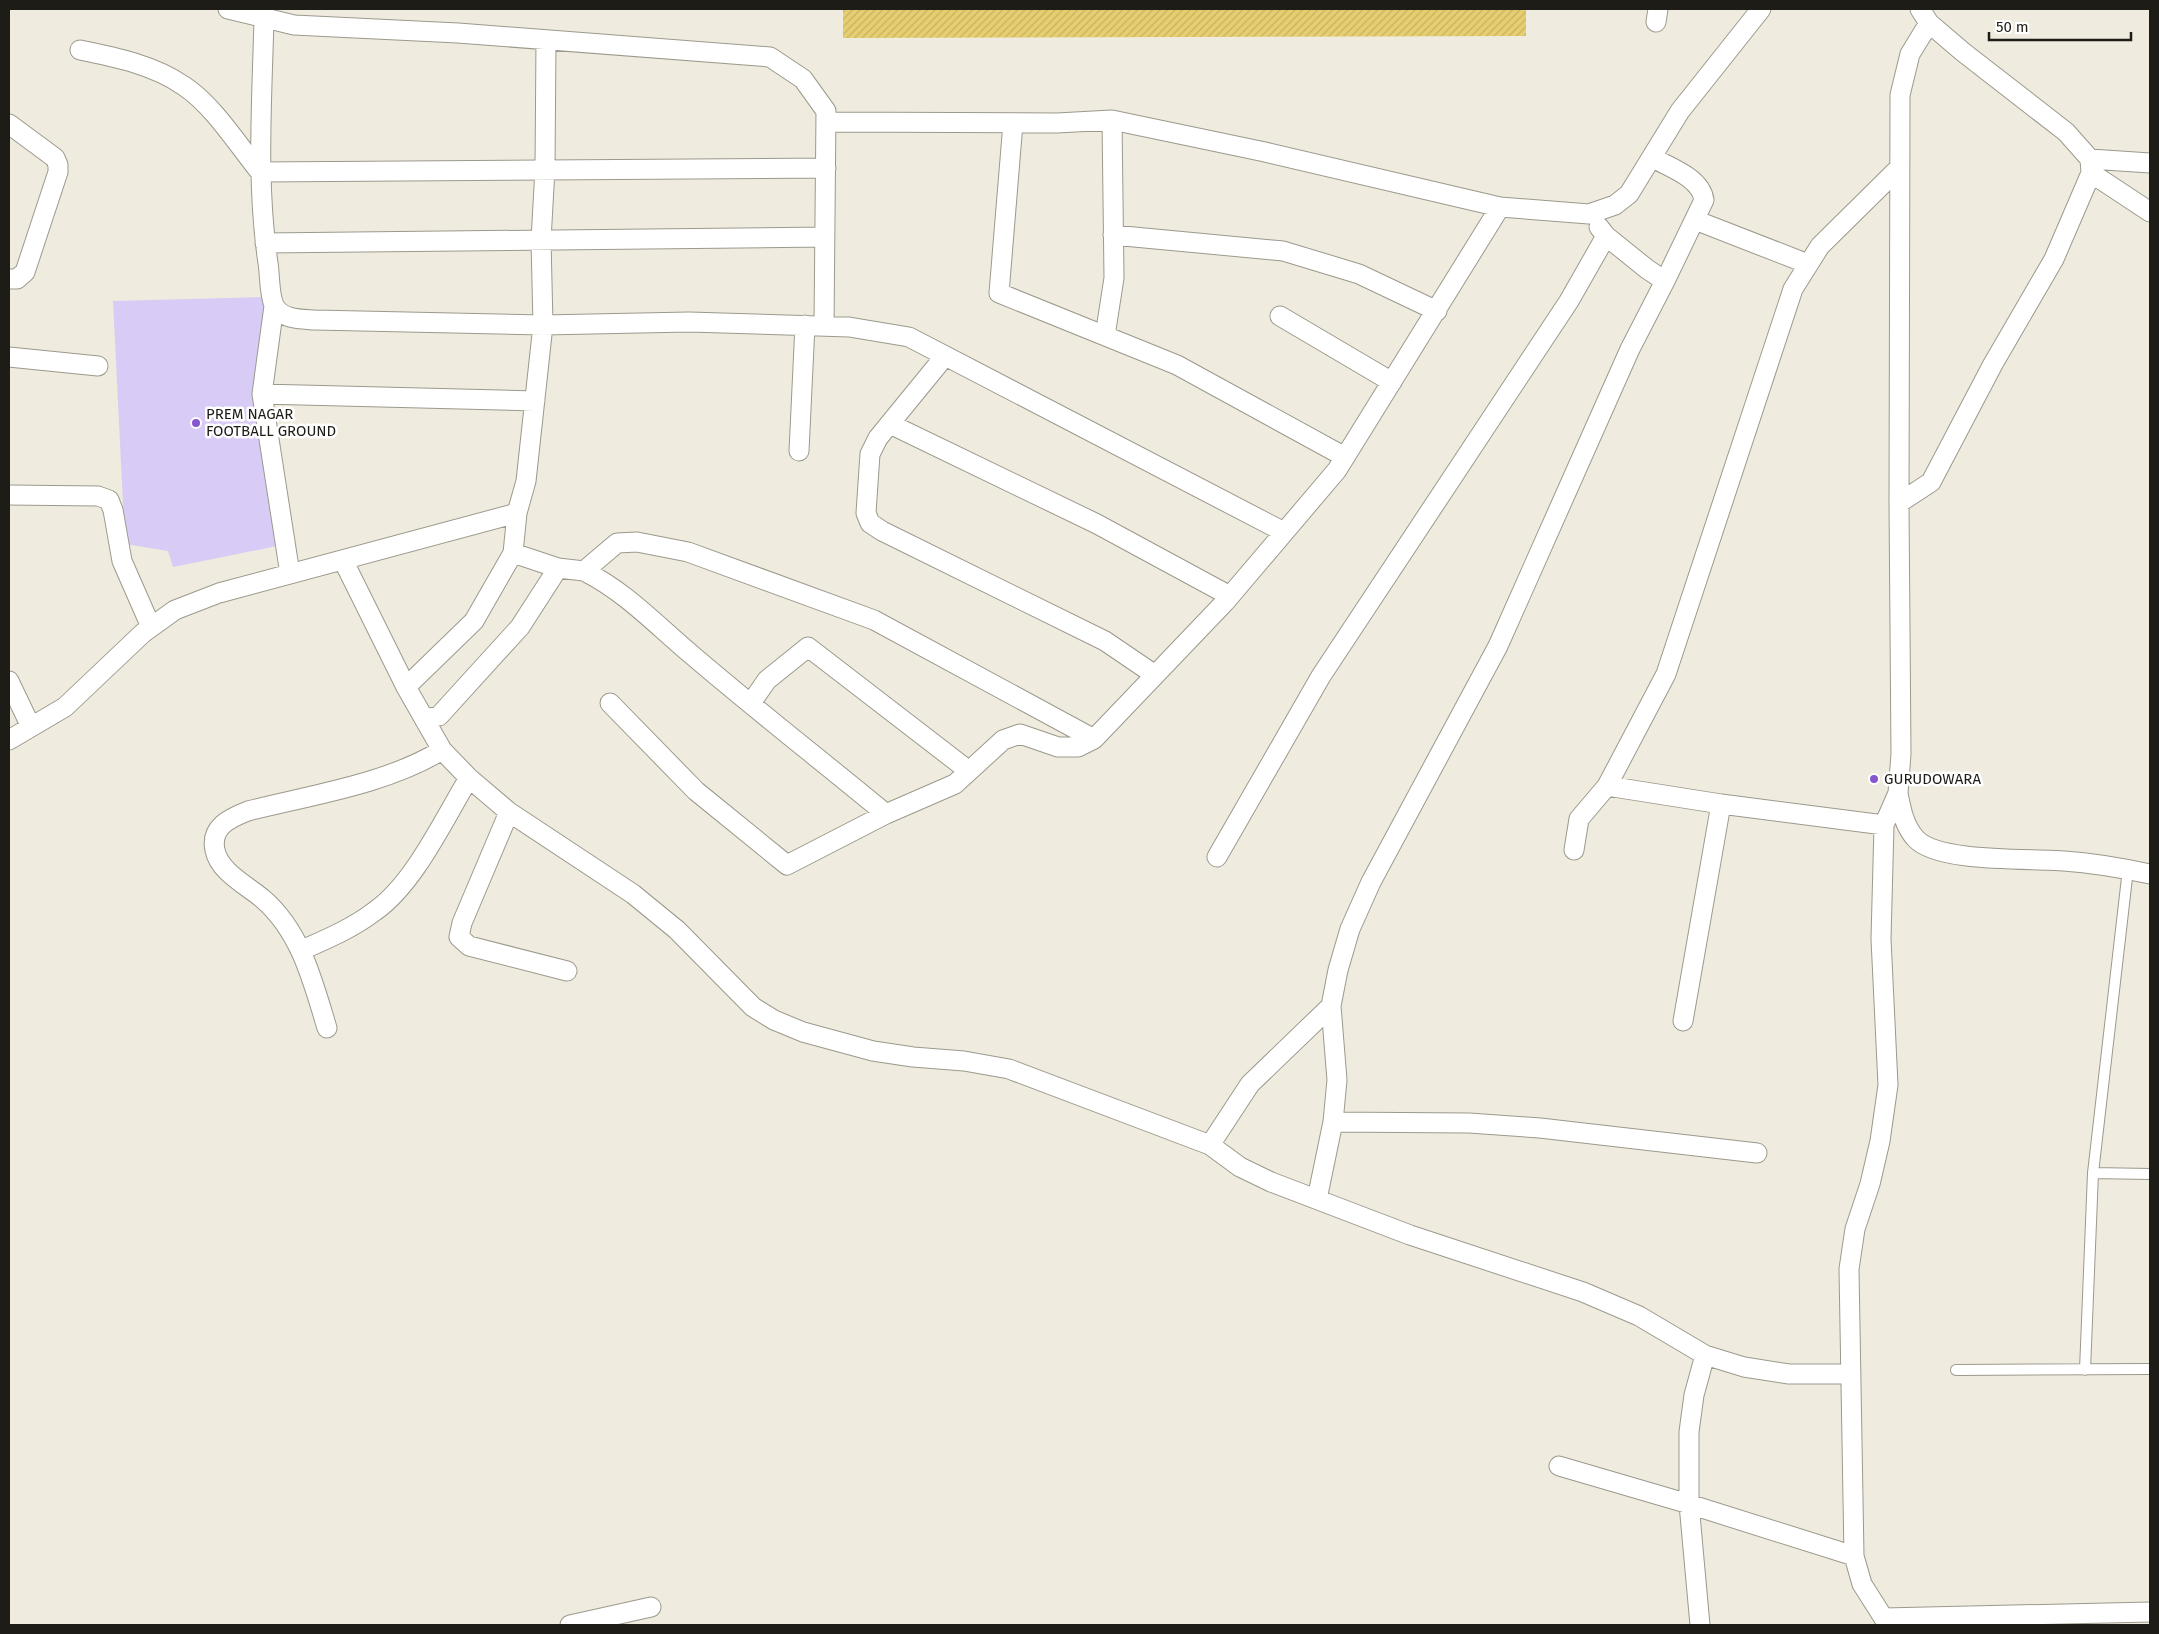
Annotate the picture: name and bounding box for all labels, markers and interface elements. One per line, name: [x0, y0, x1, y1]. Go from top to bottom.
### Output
scale bar: [1989, 10, 2132, 42]
text: 50 m: [1996, 18, 2029, 36]
place label: PREM NAGAR FOOTBALL GROUND: [206, 405, 336, 440]
marker: PREM NAGAR FOOTBALL GROUND: [190, 417, 202, 429]
place label: GURUDOWARA: [1884, 770, 1981, 788]
marker: GURUDOWARA: [1868, 773, 1880, 785]

